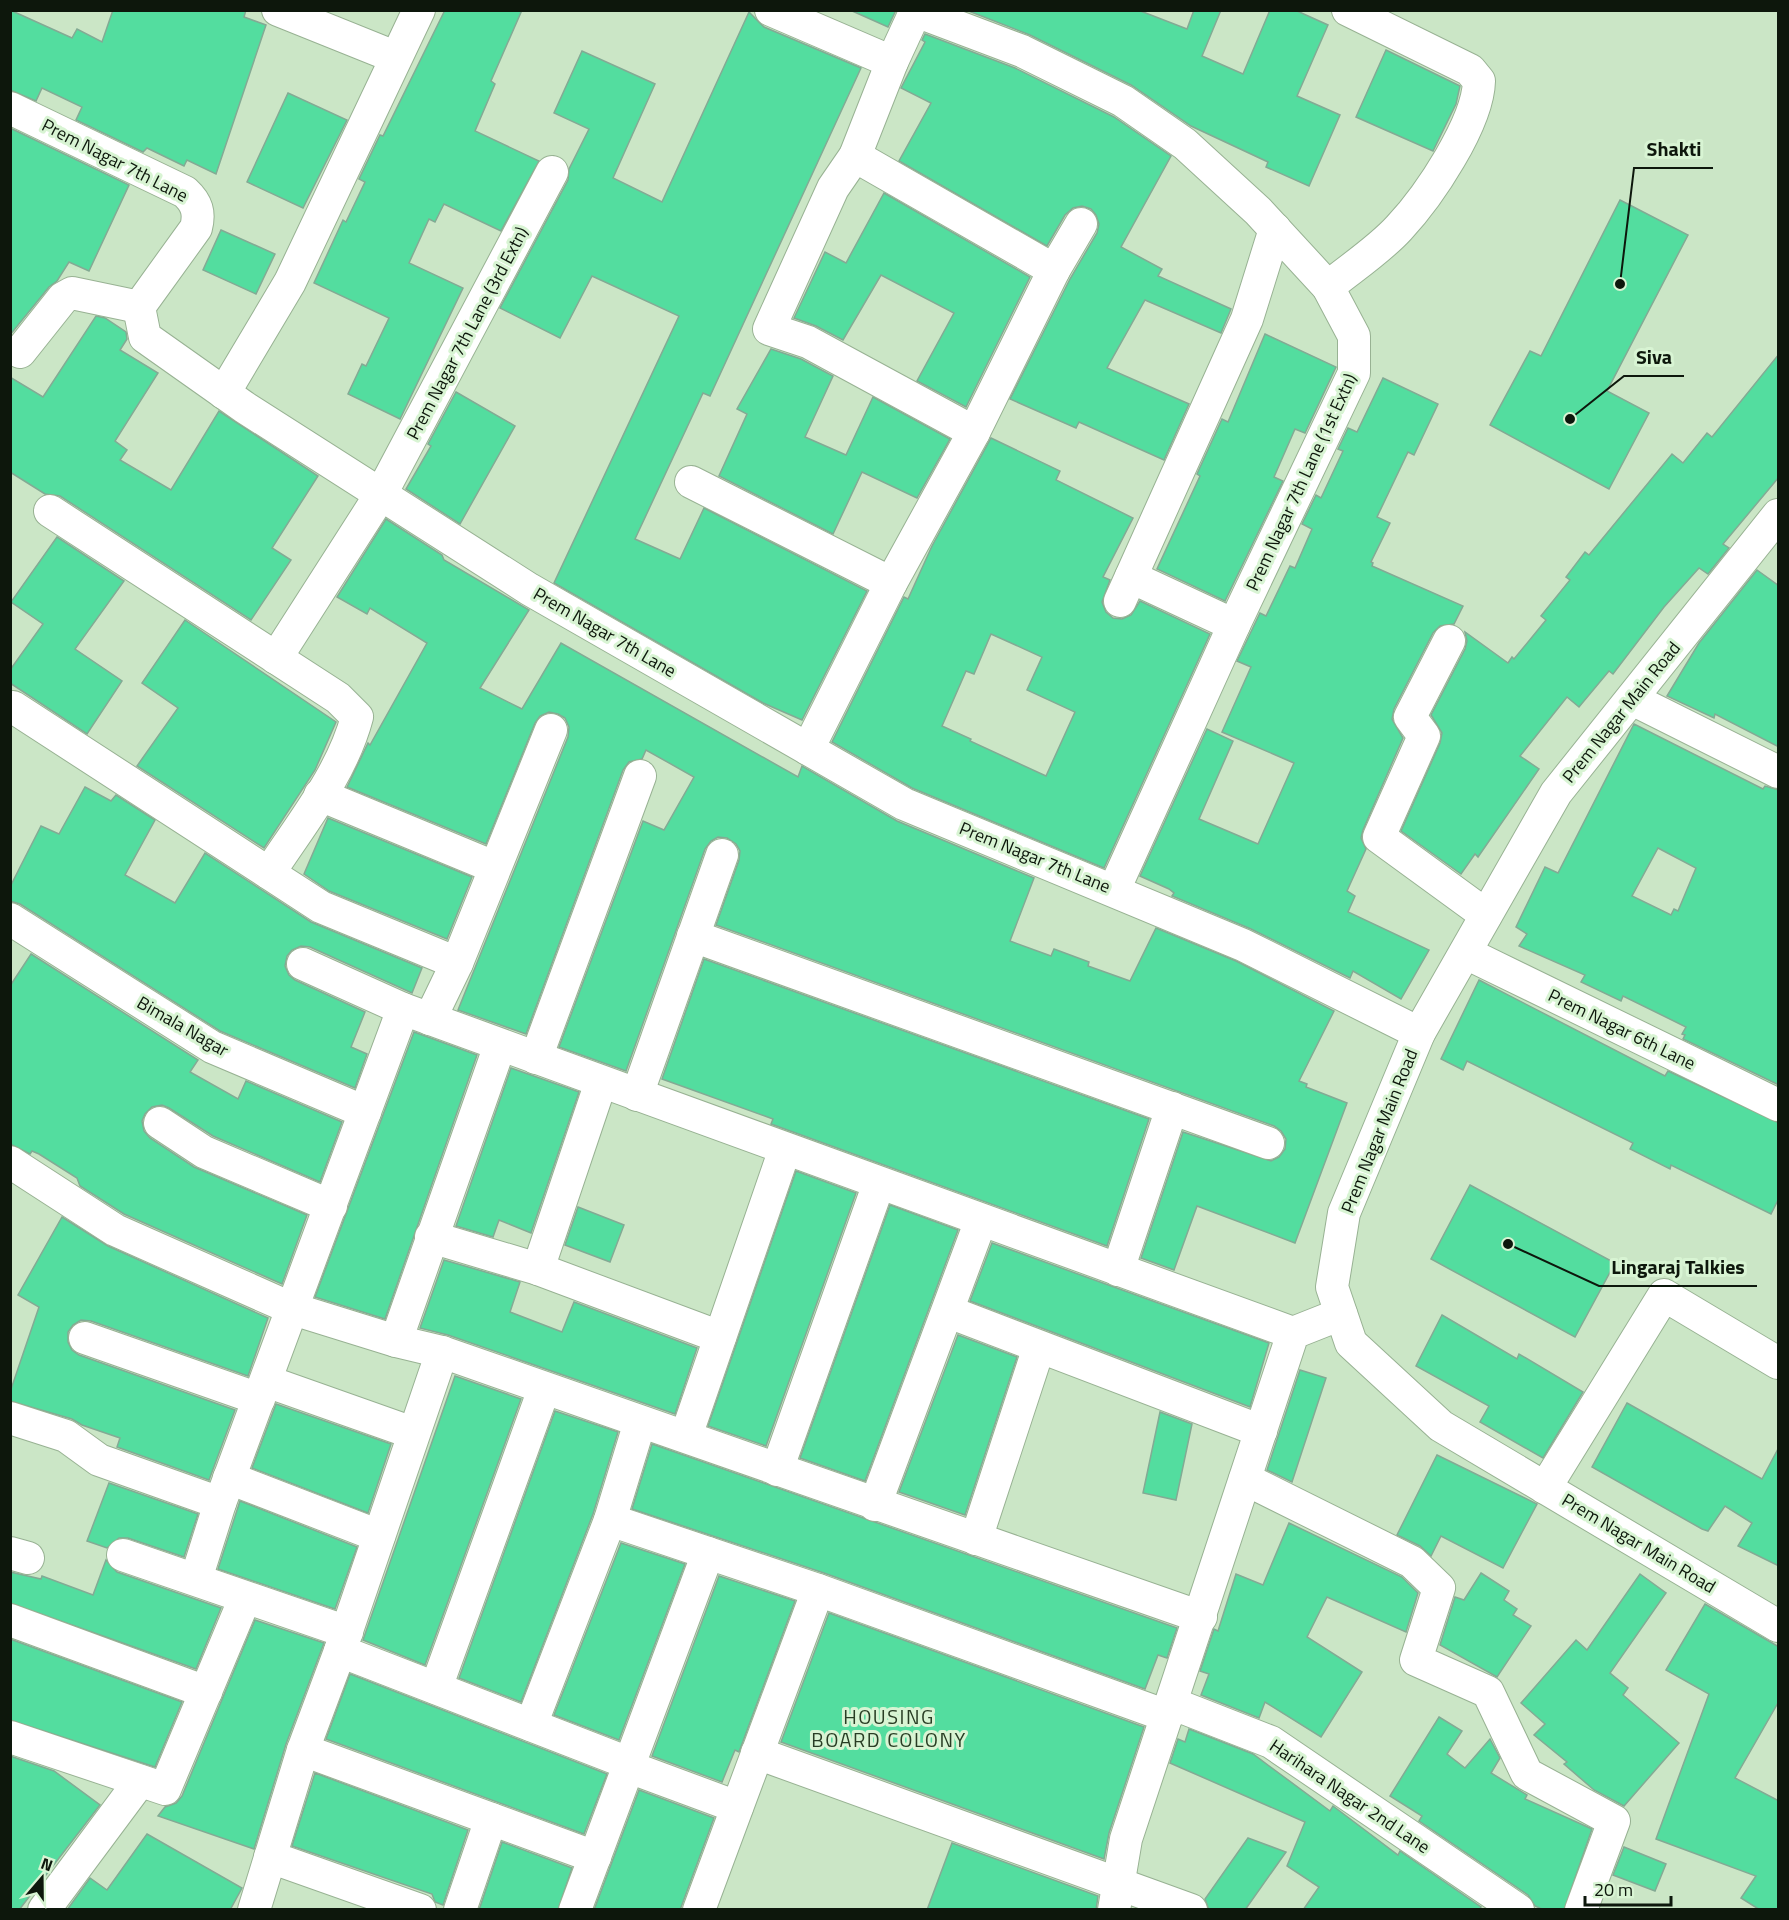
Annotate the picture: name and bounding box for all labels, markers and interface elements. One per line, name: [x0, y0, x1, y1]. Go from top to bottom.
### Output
street label: Prem Nagar 7th Lane: [37, 111, 193, 209]
callout: Shakti: [1634, 130, 1713, 168]
text: Shakti: [1647, 133, 1701, 164]
street label: Prem Nagar 7th Lane (3rd Extn): [399, 222, 535, 444]
callout: Siva: [1624, 338, 1684, 376]
text: Siva: [1636, 341, 1672, 372]
street label: Prem Nagar 7th Lane (1st Extn): [1239, 369, 1363, 595]
street label: Prem Nagar 7th Lane: [529, 580, 681, 684]
street label: Prem Nagar Main Road: [1555, 635, 1687, 789]
street label: Prem Nagar 7th Lane: [955, 814, 1115, 900]
street label: Prem Nagar 6th Lane: [1544, 982, 1700, 1076]
street label: Bimala Nagar: [132, 989, 234, 1063]
street label: Prem Nagar Main Road: [1334, 1045, 1424, 1217]
callout: Lingaraj Talkies: [1599, 1248, 1757, 1286]
text: Lingaraj Talkies: [1611, 1251, 1745, 1282]
street label: Prem Nagar Main Road: [1557, 1486, 1721, 1600]
district label: HOUSING BOARD COLONY: [811, 1701, 967, 1755]
street label: Harihara Nagar 2nd Lane: [1264, 1732, 1436, 1860]
north arrow: [12, 1848, 72, 1908]
text: N: [38, 1851, 56, 1877]
scale bar: [1585, 1869, 1670, 1907]
text: 20 m: [1594, 1876, 1633, 1903]

